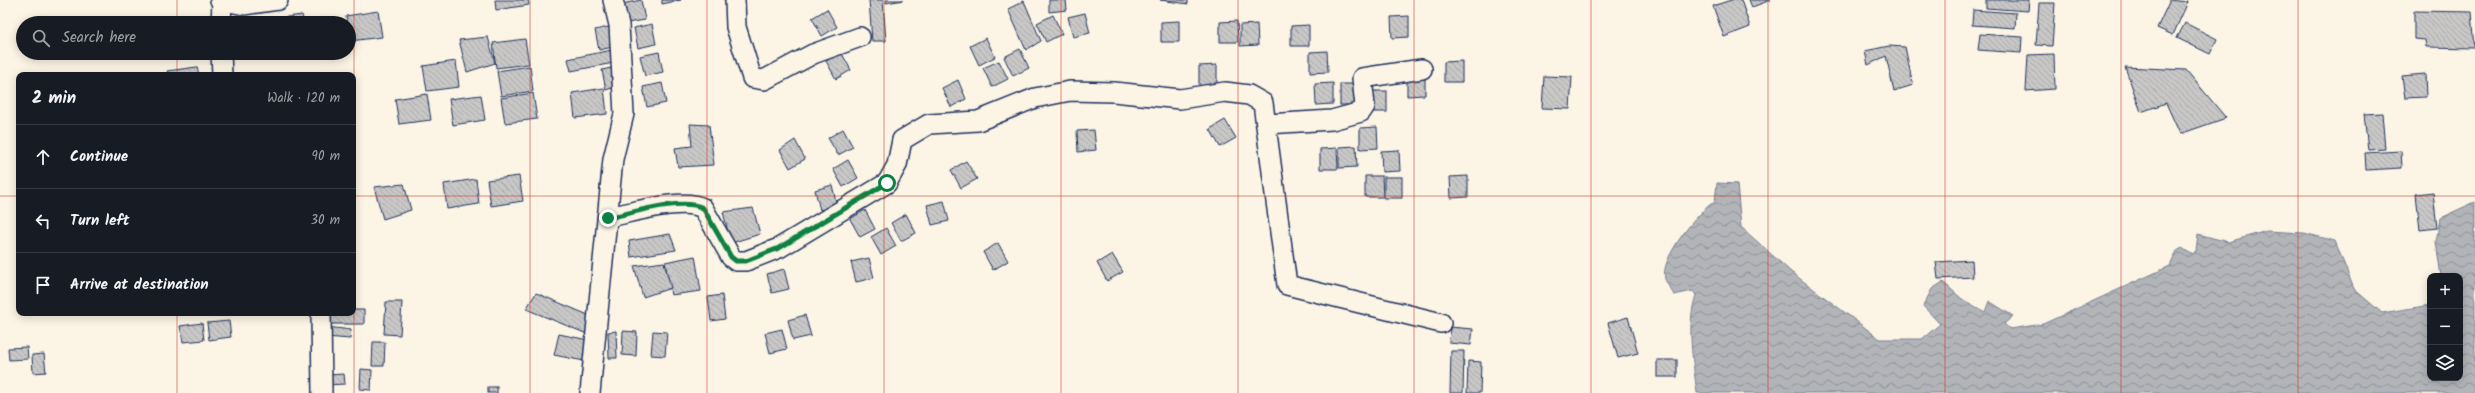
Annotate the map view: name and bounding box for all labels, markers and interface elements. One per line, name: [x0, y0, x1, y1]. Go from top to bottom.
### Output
search box: [16, 16, 356, 60]
text: Search here: [62, 26, 136, 50]
icon: search: [30, 27, 52, 49]
text: 2 min: [32, 85, 76, 112]
text: Walk · 120 m: [267, 88, 340, 109]
text: Continue: [70, 145, 128, 169]
icon: ahead: [32, 146, 54, 168]
text: 90 m: [312, 146, 340, 167]
route start: [878, 174, 896, 192]
text: Turn left: [70, 209, 130, 233]
route end: [599, 209, 617, 227]
icon: left: [32, 210, 54, 232]
text: 30 m: [311, 210, 340, 231]
text: Arrive at destination: [70, 273, 209, 297]
map controls: [2427, 273, 2463, 381]
button: +: [2427, 273, 2463, 309]
icon: arrive: [32, 274, 54, 296]
button: −: [2427, 309, 2463, 345]
button: layers: [2427, 345, 2463, 381]

